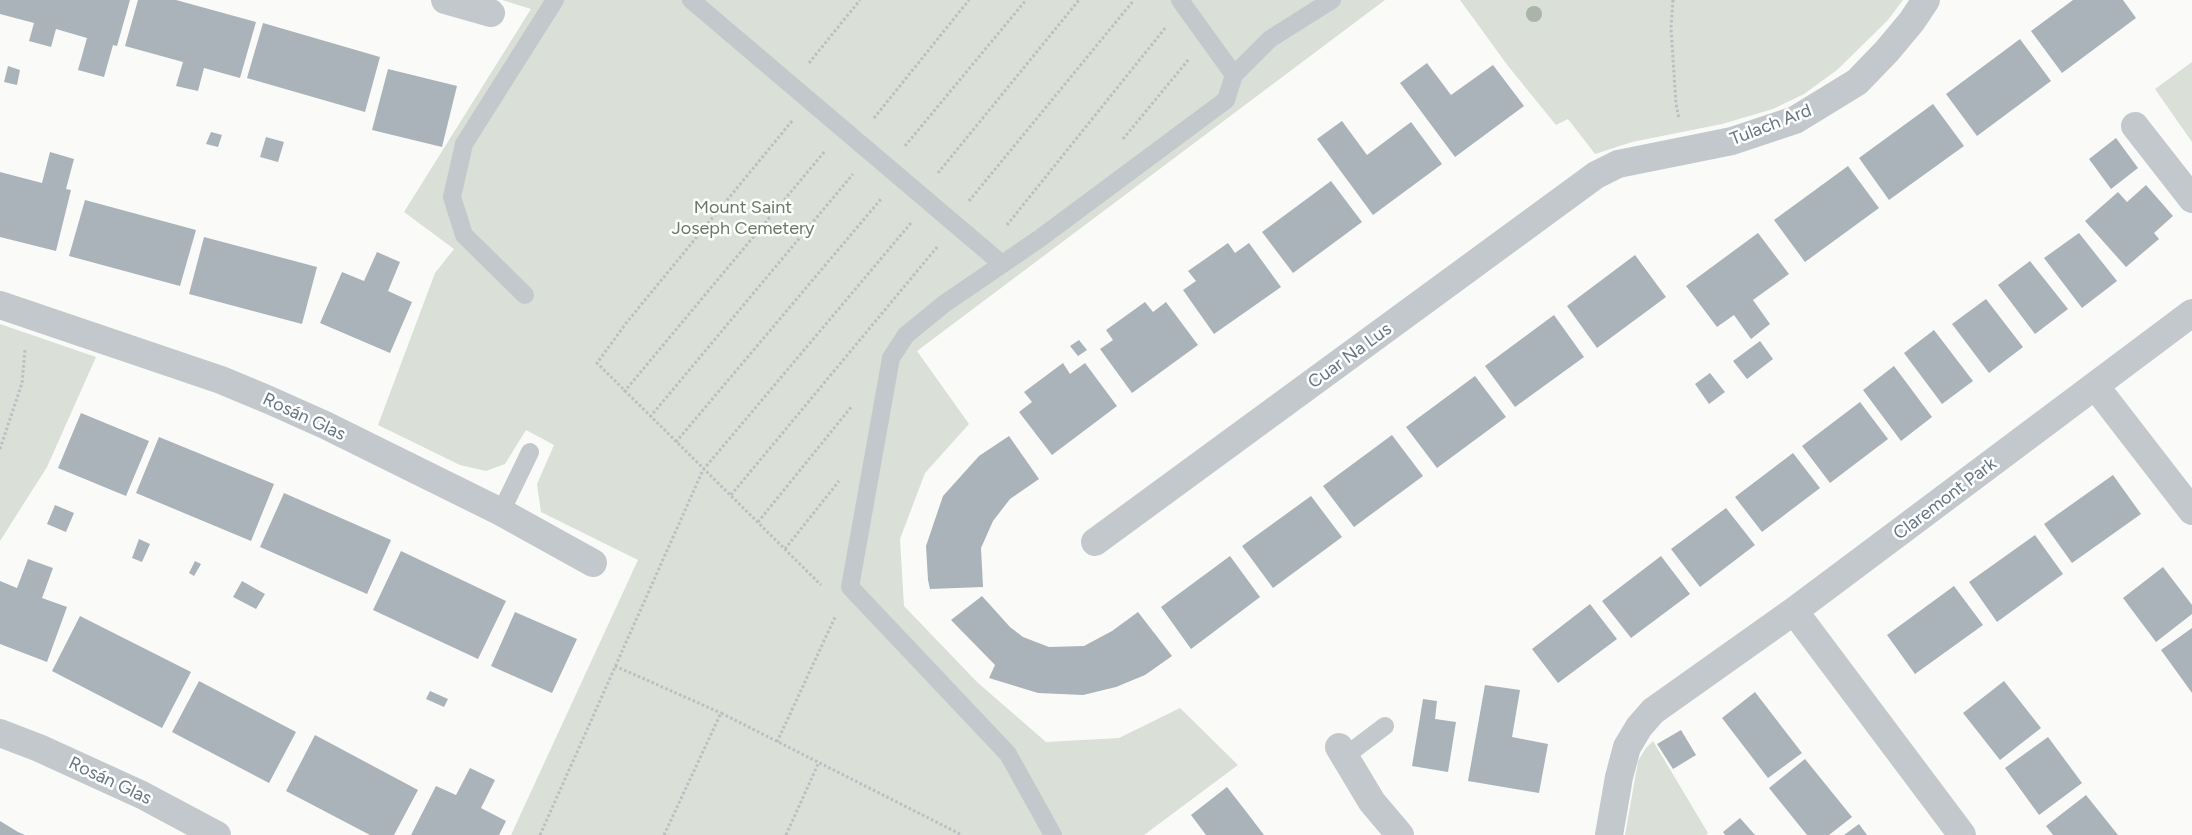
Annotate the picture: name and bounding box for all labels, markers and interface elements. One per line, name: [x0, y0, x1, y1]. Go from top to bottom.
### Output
street label: Tulach Ard: [1727, 100, 1815, 150]
park label: Mount Saint Joseph Cemetery: [671, 197, 815, 240]
street label: Cuar Na Lus: [1304, 318, 1396, 394]
street label: Rosán Glas: [259, 388, 349, 446]
street label: Claremont Park: [1889, 453, 2001, 545]
street label: Rosán Glas: [65, 752, 155, 810]

